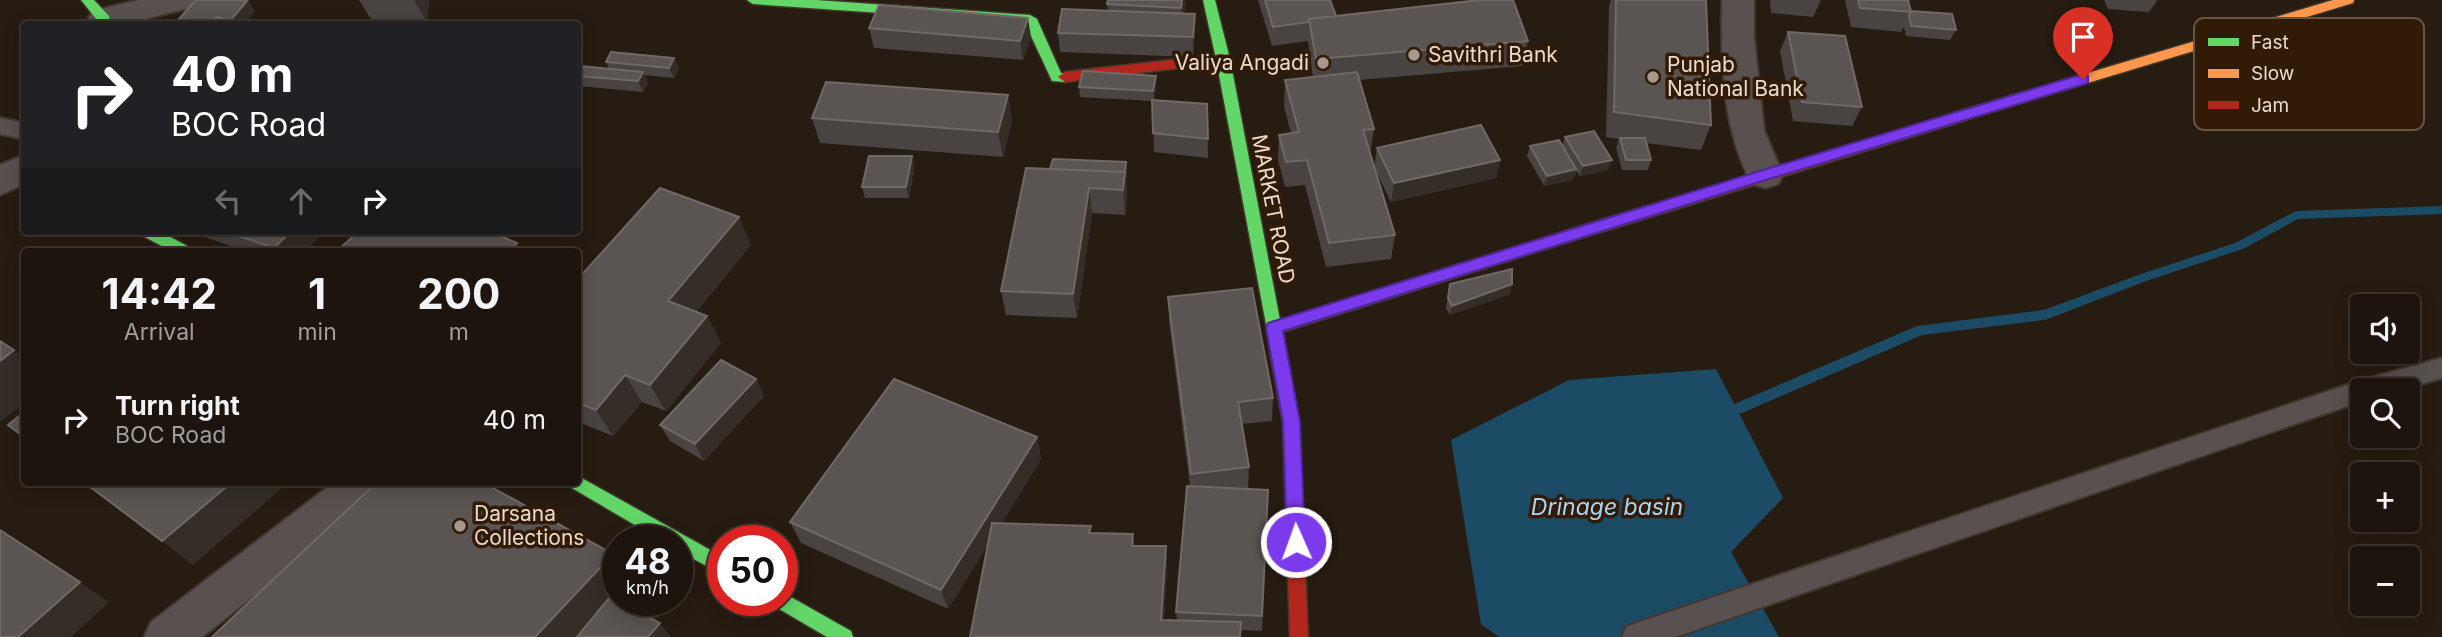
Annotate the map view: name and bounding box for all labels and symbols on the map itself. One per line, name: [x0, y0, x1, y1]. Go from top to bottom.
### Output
pin: [2053, 7, 2113, 79]
legend: [2194, 18, 2424, 130]
text: Fast: [2251, 31, 2289, 54]
place label: Savithri Bank: [1428, 42, 1558, 67]
marker: Savithri Bank: [1406, 47, 1422, 63]
place label: Valiya Angadi: [1175, 50, 1309, 75]
place label: Punjab National Bank: [1667, 52, 1804, 101]
marker: Valiya Angadi: [1315, 55, 1331, 71]
text: Slow: [2251, 62, 2294, 85]
marker: Punjab National Bank: [1645, 69, 1661, 85]
text: Jam: [2251, 94, 2289, 117]
street label: MARKET ROAD: [1247, 132, 1300, 286]
water label: Drinage basin: [1531, 493, 1683, 521]
place label: Darsana Collections: [474, 501, 584, 550]
position arrow: [1259, 505, 1333, 579]
marker: Darsana Collections: [452, 518, 468, 534]
speed limit sign: 50: [707, 525, 798, 616]

